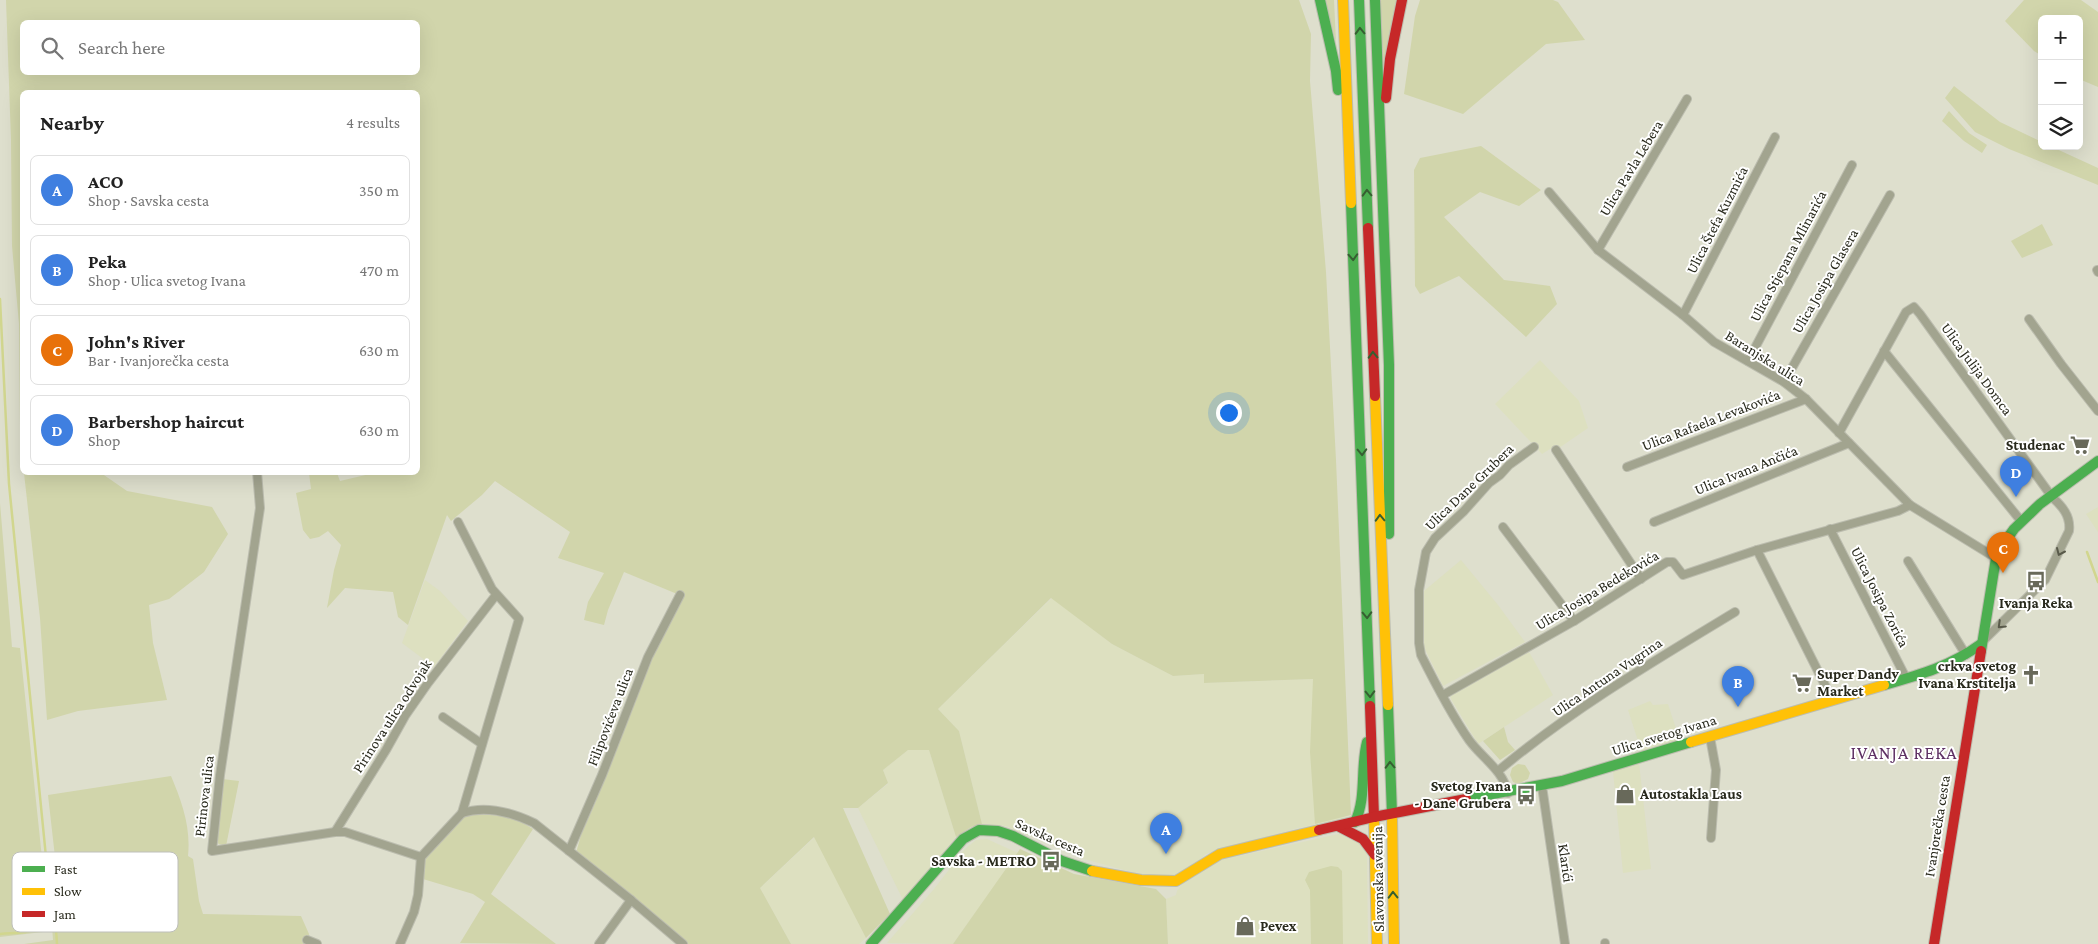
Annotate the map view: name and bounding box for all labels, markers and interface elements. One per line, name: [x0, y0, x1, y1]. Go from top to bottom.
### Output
map controls: [2038, 15, 2083, 150]
button: +: [2038, 15, 2083, 60]
search box: [20, 20, 420, 75]
one-way arrow: [1355, 26, 1366, 34]
icon: search: [38, 34, 66, 62]
text: Search here: [78, 37, 165, 58]
button: −: [2038, 60, 2083, 105]
button: layers: [2038, 105, 2083, 150]
text: Nearby: [40, 111, 104, 135]
text: 4 results: [346, 114, 400, 131]
street label: Ulica Pavla Lebera: [1596, 117, 1666, 219]
street label: Ulica Štefa Kuzmića: [1683, 164, 1751, 276]
text: ACO: [88, 171, 124, 192]
text: A: [52, 182, 62, 199]
text: 350 m: [359, 182, 399, 199]
street label: Ulica Stjepana Mlinarića: [1747, 188, 1830, 325]
one-way arrow: [1361, 189, 1372, 197]
text: Shop · Savska cesta: [88, 192, 209, 209]
street label: Ulica Josipa Glasera: [1789, 226, 1862, 336]
text: Peka: [88, 251, 126, 272]
one-way arrow: [1348, 253, 1359, 261]
text: B: [52, 262, 62, 279]
text: 470 m: [359, 262, 399, 279]
text: Shop · Ulica svetog Ivana: [88, 272, 246, 289]
street label: Ulica Julija Domca: [1937, 320, 2016, 419]
street label: Baranjska ulica: [1722, 327, 1808, 390]
text: John's River: [88, 331, 185, 352]
text: C: [52, 342, 62, 359]
text: 630 m: [359, 342, 399, 359]
one-way arrow: [1368, 351, 1379, 359]
text: Bar · Ivanjorečka cesta: [88, 352, 229, 369]
street label: Ulica Rafaela Levakovića: [1640, 386, 1782, 454]
your location: [1216, 400, 1242, 426]
text: Barbershop haircut: [88, 411, 244, 432]
text: D: [51, 422, 63, 439]
text: 630 m: [359, 422, 399, 439]
text: Shop: [88, 432, 120, 449]
supermarket icon: Studenac: [2069, 434, 2091, 456]
place label: Studenac: [2006, 437, 2065, 453]
street label: Ulica Dane Grubera: [1421, 441, 1517, 533]
street label: Ulica Ivana Ančića: [1692, 442, 1800, 498]
one-way arrow: [1356, 449, 1367, 457]
pin: D: [2000, 456, 2032, 497]
one-way arrow: [1374, 514, 1385, 522]
pin: C: [1987, 532, 2019, 573]
street label: Ulica Josipa Zorića: [1847, 544, 1912, 650]
street label: Ulica Josipa Bedekovića: [1533, 547, 1662, 634]
one-way arrow: [2055, 547, 2066, 556]
bus stop icon: Ivanja Reka: [2025, 570, 2047, 592]
place label: Ivanja Reka: [1999, 595, 2074, 612]
one-way arrow: [1362, 611, 1372, 619]
one-way arrow: [1998, 619, 2007, 628]
street label: Ulica Antuna Vugrina: [1549, 634, 1665, 720]
street label: Pirinova ulica odvojak: [349, 656, 436, 776]
place label: crkva svetog Ivana Krstitelja: [1918, 658, 2017, 692]
church icon: crkva svetog Ivana Krstitelja: [2020, 664, 2042, 686]
street label: Filipovićeva ulica: [584, 666, 637, 769]
pin: B: [1722, 666, 1754, 707]
place label: Super Dandy Market: [1817, 666, 1900, 699]
supermarket icon: Super Dandy Market: [1791, 672, 1813, 694]
one-way arrow: [1365, 690, 1375, 698]
street label: Ulica svetog Ivana: [1610, 711, 1719, 759]
district label: IVANJA REKA: [1851, 743, 1957, 763]
street label: Pirinova ulica: [191, 754, 217, 838]
one-way arrow: [1384, 761, 1395, 769]
street label: Ivanjorečka cesta: [1921, 774, 1954, 878]
place label: Svetog Ivana - Dane Grubera: [1414, 778, 1512, 811]
shop icon: Autostakla Laus: [1614, 783, 1636, 805]
bus stop icon: Svetog Ivana - Dane Grubera: [1515, 784, 1537, 806]
place label: Autostakla Laus: [1639, 786, 1742, 802]
pin: A: [1150, 813, 1182, 854]
street label: Savska cesta: [1013, 815, 1087, 859]
street label: Slavonska avenija: [1369, 826, 1388, 932]
street label: Klarići: [1555, 843, 1577, 883]
bus stop icon: Savska - METRO: [1040, 850, 1062, 872]
legend: [12, 852, 178, 932]
place label: Savska - METRO: [931, 853, 1036, 869]
text: Fast: [54, 861, 78, 877]
text: Slow: [54, 883, 82, 899]
one-way arrow: [1388, 891, 1398, 899]
text: Jam: [52, 906, 76, 922]
shop icon: Pevex: [1234, 915, 1256, 937]
place label: Pevex: [1260, 918, 1297, 934]

